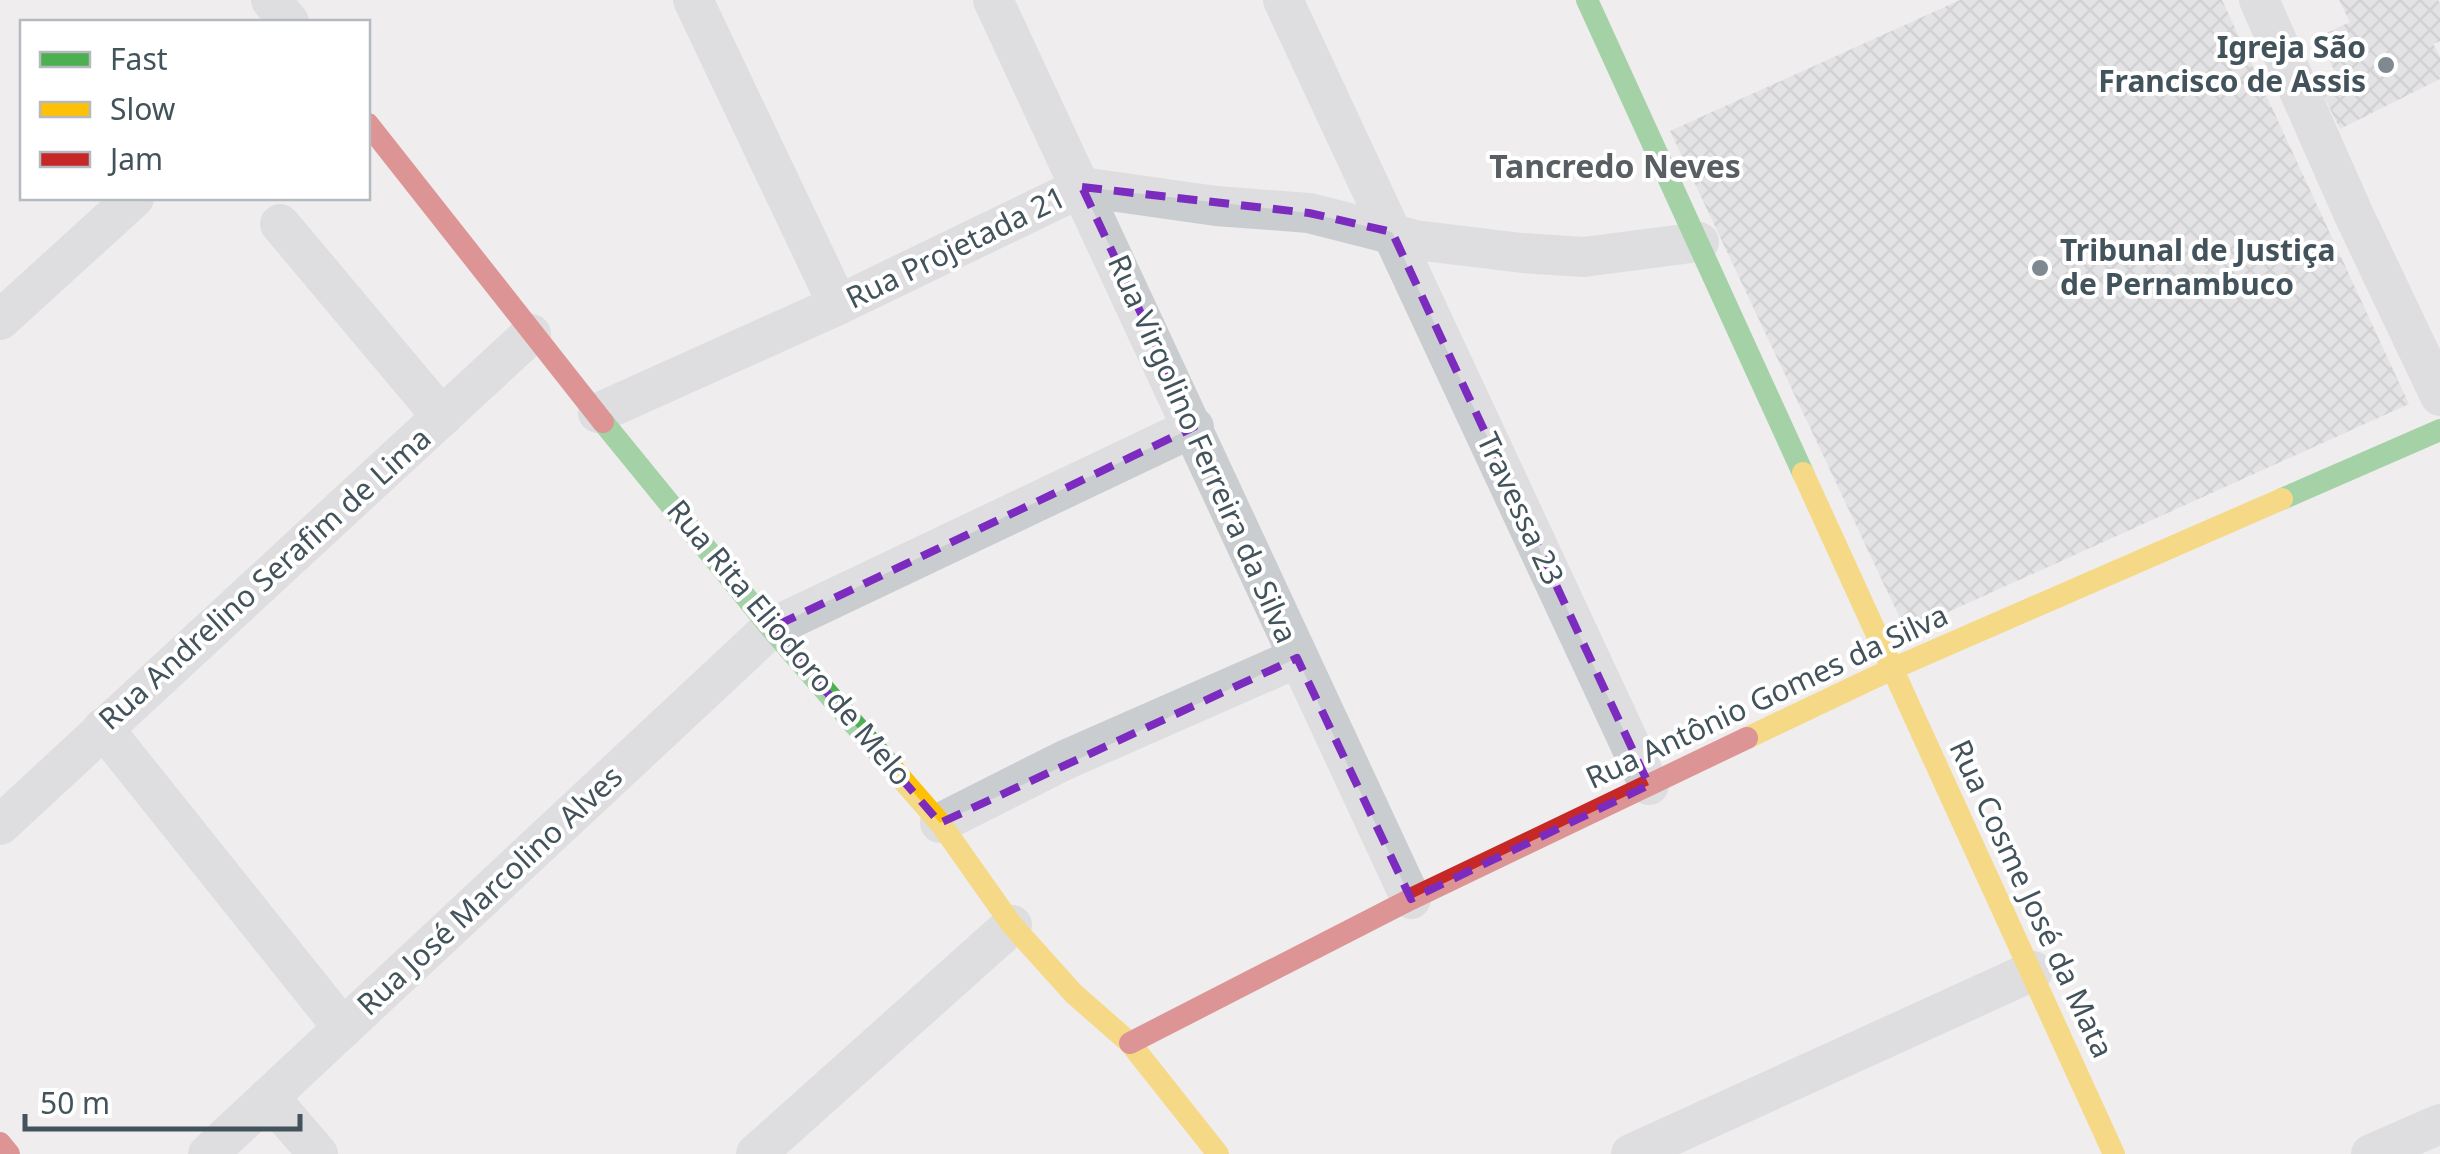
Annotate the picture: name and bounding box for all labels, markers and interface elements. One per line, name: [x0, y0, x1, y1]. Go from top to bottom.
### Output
legend: [20, 20, 370, 200]
place label: Igreja São Francisco de Assis: [2098, 26, 2366, 101]
text: Fast: [110, 38, 168, 79]
marker: Igreja São Francisco de Assis: [2375, 54, 2397, 76]
text: Slow: [110, 88, 176, 129]
text: Jam: [107, 138, 163, 179]
district label: Tancredo Neves: [1489, 144, 1741, 187]
street label: Rua Projetada 21: [839, 176, 1072, 318]
place label: Tribunal de Justiça de Pernambuco: [2060, 229, 2335, 304]
street label: Rua Virgolino Ferreira da Silva: [1099, 248, 1308, 649]
marker: Tribunal de Justiça de Pernambuco: [2029, 257, 2051, 279]
street label: Rua Andrelino Serafim de Lima: [89, 417, 439, 738]
street label: Travessa 23: [1468, 426, 1575, 591]
street label: Rua Rita Eliodoro de Melo: [658, 490, 922, 794]
street label: Rua Antônio Gomes da Silva: [1579, 594, 1954, 798]
street label: Rua Cosme José da Mata: [1941, 733, 2124, 1064]
street label: Rua José Marcolino Alves: [347, 756, 631, 1024]
scale bar: [25, 1069, 300, 1131]
text: 50 m: [40, 1082, 110, 1123]

